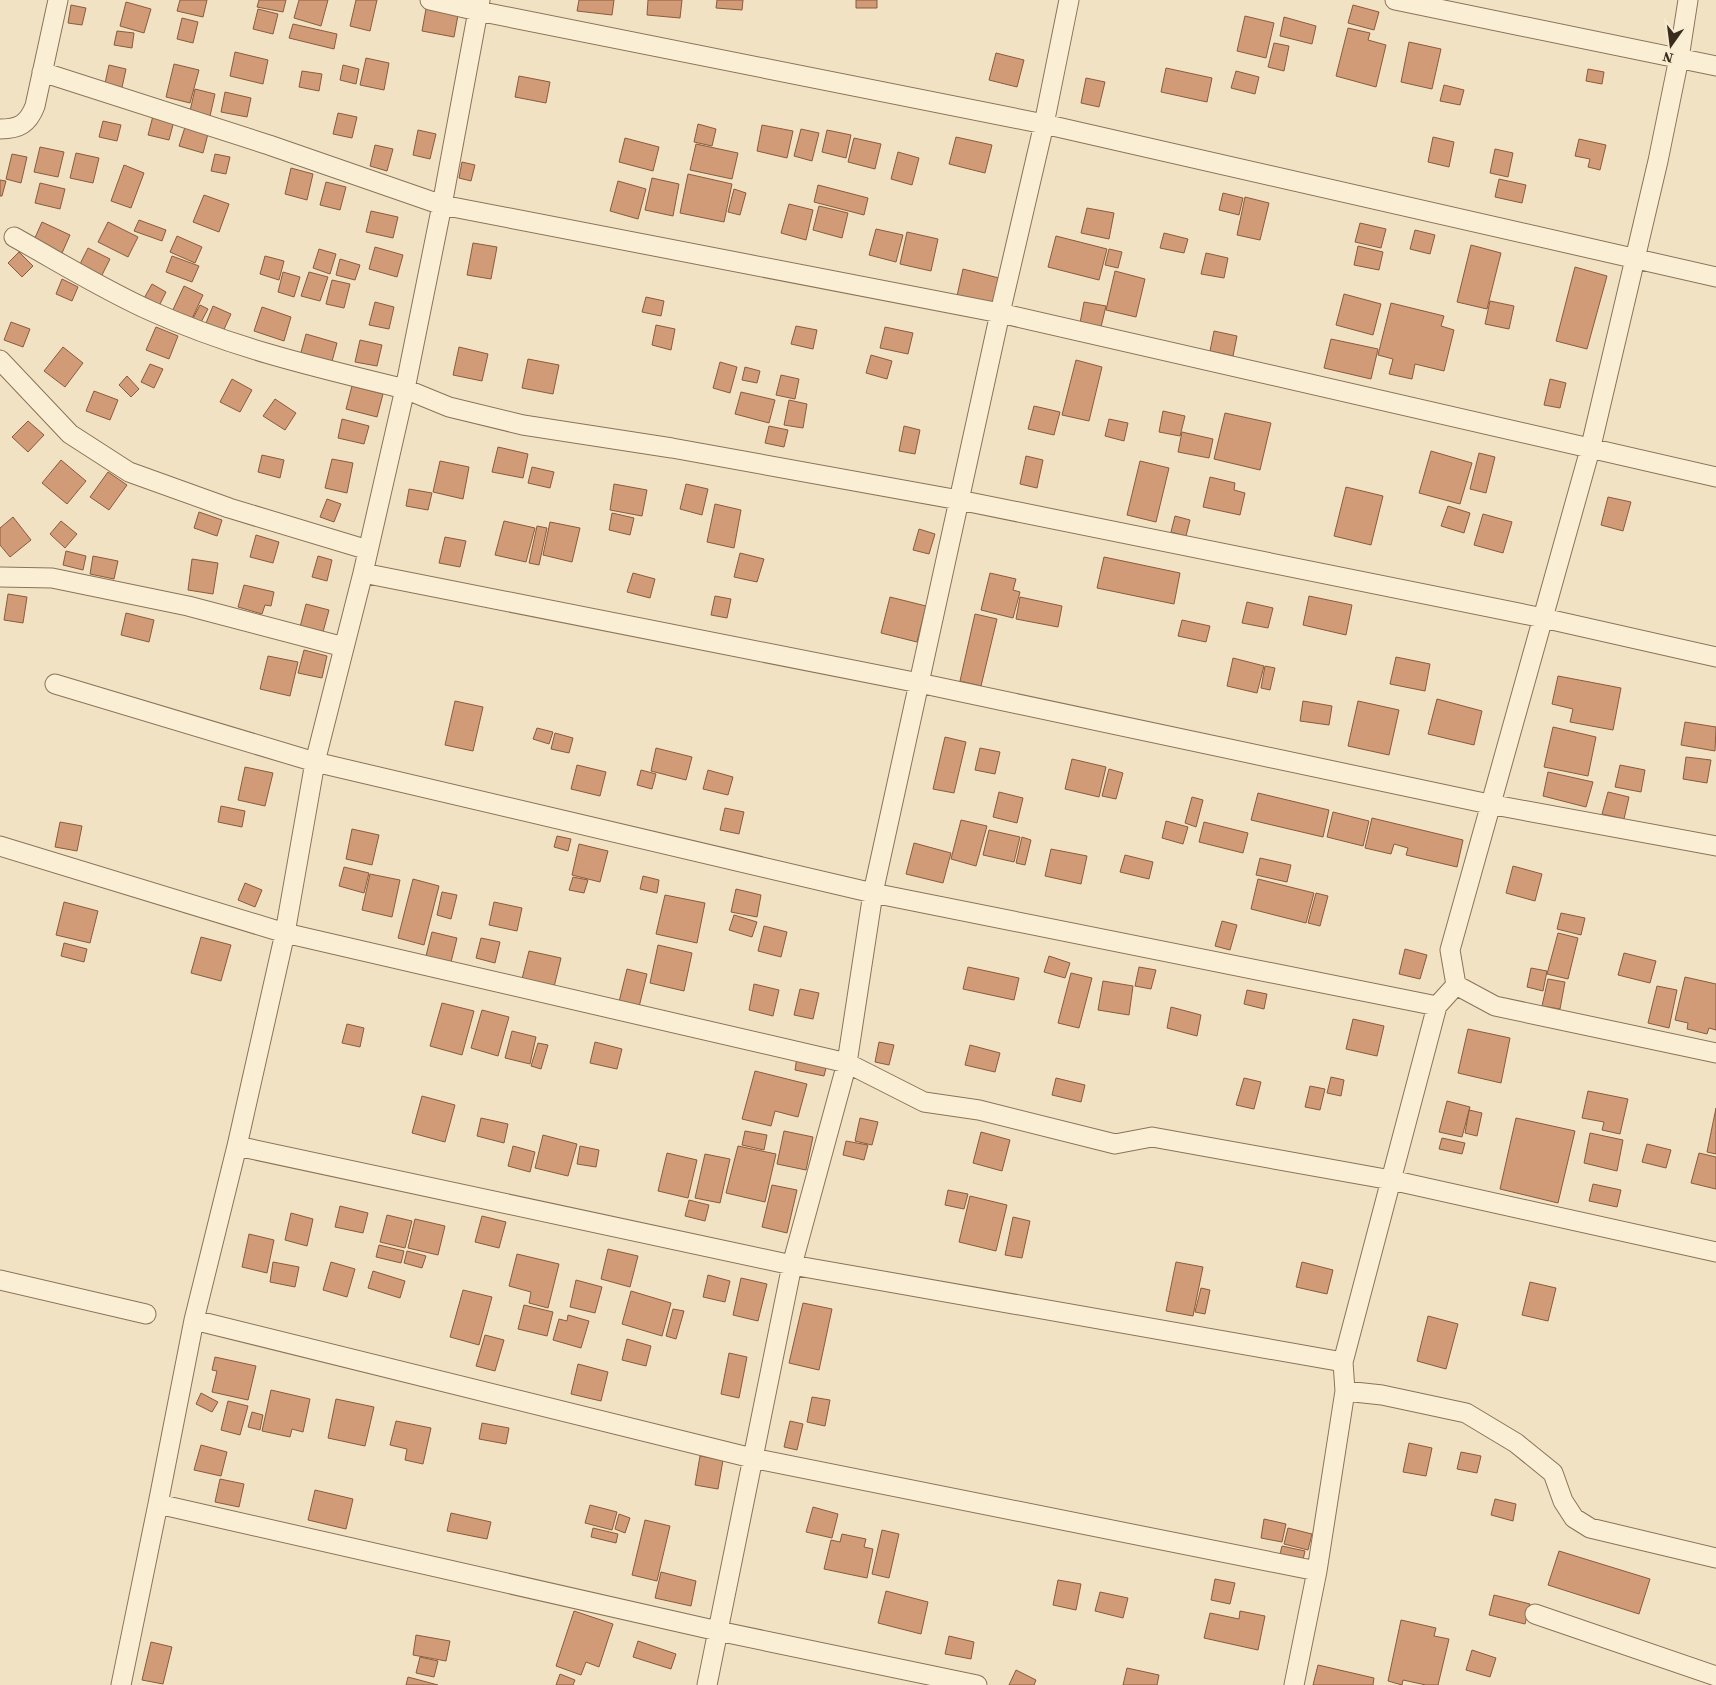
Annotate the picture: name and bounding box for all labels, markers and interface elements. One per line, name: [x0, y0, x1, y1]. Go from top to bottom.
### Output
north arrow: [1646, 20, 1696, 70]
text: N: [1660, 47, 1675, 69]

